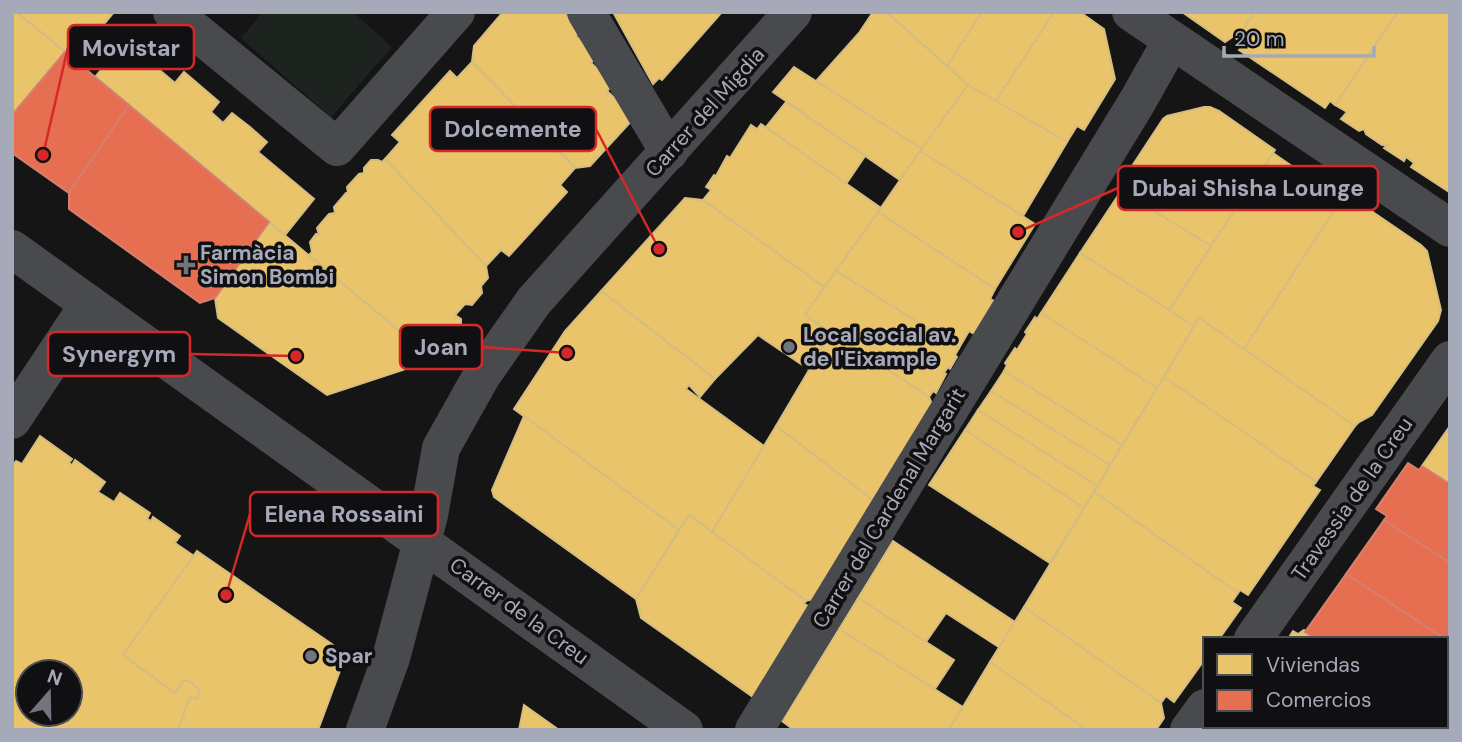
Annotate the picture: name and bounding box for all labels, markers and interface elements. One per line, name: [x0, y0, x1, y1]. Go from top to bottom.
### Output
scale bar: [1224, 14, 1374, 58]
callout: Movistar: [68, 25, 194, 69]
text: 20 m: [1234, 25, 1285, 53]
text: Movistar: [82, 33, 180, 63]
street label: Carrer del Migdia: [639, 41, 771, 183]
callout: Dolcemente: [430, 107, 596, 151]
text: Dolcemente: [444, 114, 582, 144]
callout: Dubai Shisha Lounge: [1118, 166, 1378, 210]
text: Dubai Shisha Lounge: [1132, 173, 1364, 203]
place label: Farmàcia Simon Bombi: [200, 239, 334, 291]
marker: Farmàcia Simon Bombi: [178, 257, 194, 273]
place label: Local social av. de l'Eixample: [803, 321, 956, 373]
callout: Joan: [400, 325, 482, 369]
callout: Synergym: [48, 332, 190, 376]
text: Joan: [414, 332, 468, 362]
text: Synergym: [62, 339, 176, 369]
marker: Local social av. de l'Eixample: [781, 339, 797, 355]
street label: Carrer del Cardenal Margarit: [806, 383, 972, 633]
street label: Travessia de la Creu: [1285, 412, 1419, 586]
callout: Elena Rossaini: [250, 492, 438, 536]
text: Elena Rossaini: [264, 499, 424, 529]
street label: Carrer de la Creu: [444, 551, 594, 671]
legend: [1203, 637, 1448, 728]
place label: Spar: [325, 642, 373, 670]
marker: Spar: [303, 648, 319, 664]
text: Viviendas: [1266, 651, 1360, 679]
north arrow: [14, 658, 84, 728]
text: N: [44, 663, 65, 692]
text: Comercios: [1266, 686, 1372, 714]

